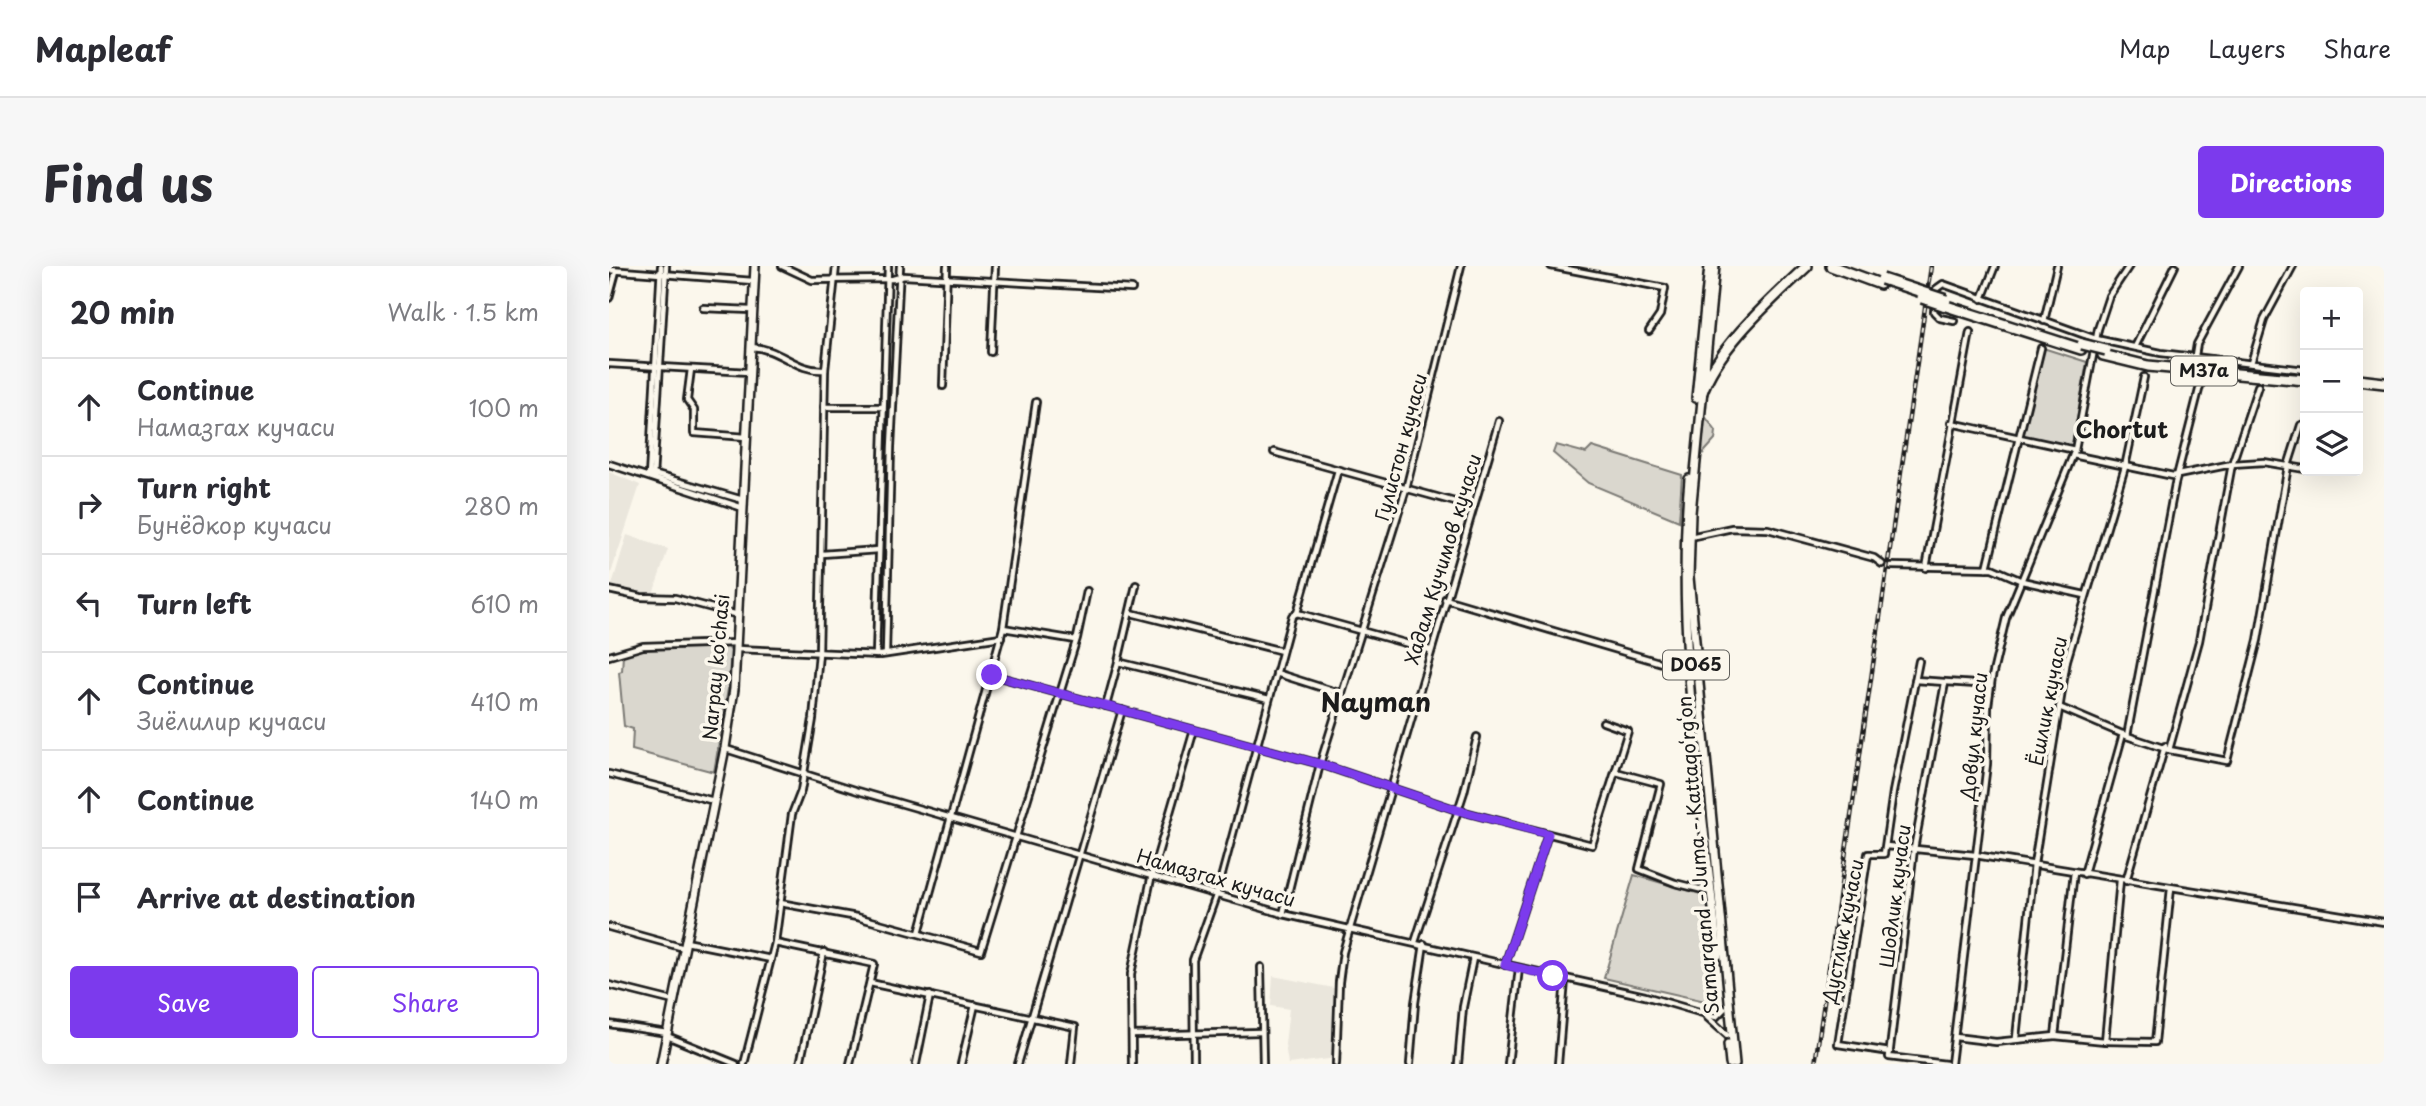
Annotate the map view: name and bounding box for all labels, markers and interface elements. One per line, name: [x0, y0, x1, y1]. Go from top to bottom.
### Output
text: Mapleaf: [35, 23, 171, 73]
text: Map: [2119, 30, 2170, 66]
text: Layers: [2208, 30, 2285, 66]
text: Share: [2323, 30, 2391, 66]
text: Find us: [42, 145, 213, 219]
button: Directions: [2198, 146, 2384, 218]
map controls: [2300, 287, 2363, 476]
button: +: [2300, 287, 2363, 350]
text: 20 min: [70, 289, 175, 334]
text: Walk · 1.5 km: [387, 294, 539, 329]
button: −: [2300, 350, 2363, 413]
road number: M37a: [2171, 356, 2237, 386]
text: Continue: [137, 370, 254, 409]
street label: Гулистон кучаси: [1367, 370, 1433, 524]
icon: ahead: [70, 388, 108, 426]
text: 100 m: [469, 390, 539, 425]
text: Намазгах кучаси: [137, 409, 336, 444]
district label: Chortut: [2076, 411, 2168, 446]
button: layers: [2300, 413, 2363, 476]
street label: Хадам Кучимов кучаси: [1397, 450, 1487, 668]
text: Turn right: [137, 468, 271, 507]
icon: right: [70, 486, 108, 524]
text: 280 m: [464, 488, 539, 523]
text: Бунёдкор кучаси: [137, 507, 332, 542]
icon: left: [70, 584, 108, 622]
text: Turn left: [137, 584, 252, 623]
text: 610 m: [471, 586, 539, 621]
street label: Narpay ko'chasi: [695, 593, 735, 741]
street label: Ёшлик кучаси: [2021, 633, 2073, 768]
road number: D065: [1663, 650, 1729, 680]
route end: [976, 659, 1007, 690]
text: Continue: [137, 664, 254, 703]
street label: Довул кучаси: [1952, 671, 1994, 802]
icon: ahead: [70, 682, 108, 720]
district label: Nayman: [1321, 682, 1431, 721]
text: 410 m: [470, 684, 539, 719]
street label: Samarqand - Juma - Kattaqo‘rg‘on: [1669, 695, 1725, 1015]
text: Зиёлилир кучаси: [137, 703, 327, 738]
icon: ahead: [70, 780, 108, 818]
text: Continue: [137, 780, 254, 819]
text: 140 m: [470, 782, 539, 817]
street label: Шодлик кучаси: [1871, 822, 1917, 969]
street label: Намазгах кучаси: [1134, 841, 1299, 913]
street label: Дустлик кучаси: [1814, 856, 1870, 1006]
icon: arrive: [70, 878, 108, 916]
text: Arrive at destination: [137, 878, 416, 917]
route start: [1537, 960, 1568, 991]
button: Save: [70, 966, 298, 1038]
button: Share: [312, 966, 539, 1038]

